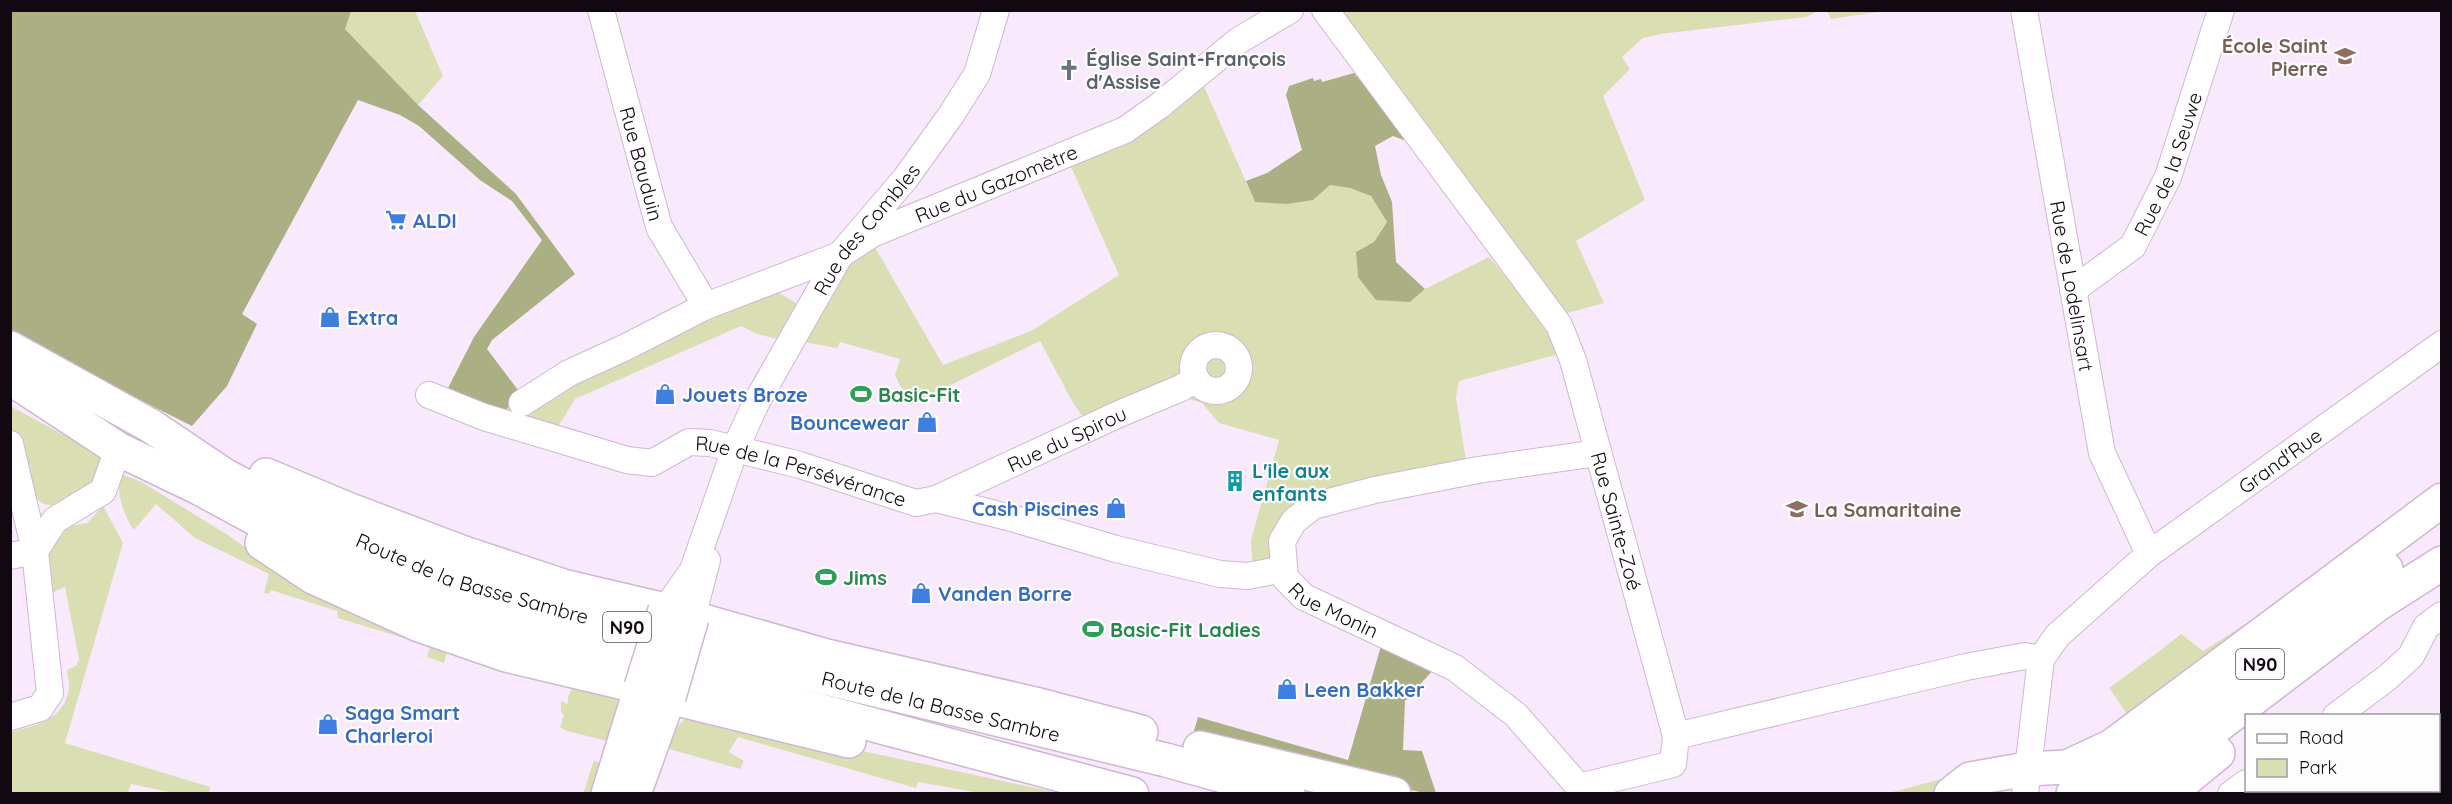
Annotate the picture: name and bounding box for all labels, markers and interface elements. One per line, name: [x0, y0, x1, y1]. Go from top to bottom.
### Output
place label: École Saint Pierre: [2222, 33, 2328, 81]
school or university icon: École Saint Pierre: [2333, 44, 2357, 68]
place label: Église Saint-François d'Assise: [1086, 46, 1286, 94]
church icon: Église Saint-François d'Assise: [1057, 58, 1081, 82]
street label: Rue de la Seuwe: [2128, 89, 2207, 240]
street label: Rue Bauduin: [615, 104, 669, 224]
street label: Rue du Gazomètre: [911, 139, 1081, 228]
street label: Rue des Combles: [807, 158, 925, 299]
street label: Rue de Lodelinsart: [2045, 198, 2100, 373]
supermarket icon: ALDI: [384, 208, 408, 232]
place label: ALDI: [413, 208, 457, 233]
shop icon: Extra: [318, 305, 342, 329]
place label: Extra: [347, 305, 398, 330]
shop icon: Jouets Broze: [653, 382, 677, 406]
place label: Jouets Broze: [682, 382, 808, 407]
sports icon: Basic-Fit: [849, 382, 873, 406]
place label: Basic-Fit: [878, 382, 960, 407]
street label: Rue du Spirou: [1003, 400, 1130, 477]
place label: Bouncewear: [790, 410, 910, 435]
shop icon: Bouncewear: [915, 410, 939, 434]
street label: Grand'Rue: [2233, 422, 2326, 499]
street label: Rue de la Persévérance: [695, 430, 910, 512]
street label: Rue Sainte-Zoé: [1586, 449, 1648, 593]
place label: L'ile aux enfants: [1252, 458, 1329, 506]
building icon: L'ile aux enfants: [1223, 469, 1247, 493]
place label: Cash Piscines: [972, 496, 1099, 521]
shop icon: Cash Piscines: [1104, 496, 1128, 520]
school or university icon: La Samaritaine: [1785, 497, 1809, 521]
place label: La Samaritaine: [1814, 497, 1961, 522]
street label: Route de la Basse Sambre: [352, 527, 592, 629]
sports icon: Jims: [814, 565, 838, 589]
place label: Jims: [843, 565, 887, 590]
street label: Rue Monin: [1284, 577, 1383, 643]
shop icon: Vanden Borre: [909, 581, 933, 605]
place label: Vanden Borre: [938, 581, 1072, 606]
road number: N90: [603, 612, 651, 642]
sports icon: Basic-Fit Ladies: [1081, 617, 1105, 641]
place label: Basic-Fit Ladies: [1110, 617, 1261, 642]
road number: N90: [2236, 649, 2284, 679]
street label: Route de la Basse Sambre: [819, 665, 1063, 747]
shop icon: Leen Bakker: [1275, 677, 1299, 701]
place label: Leen Bakker: [1304, 677, 1425, 702]
place label: Saga Smart Charleroi: [345, 700, 460, 748]
shop icon: Saga Smart Charleroi: [316, 712, 340, 736]
legend: [2245, 714, 2440, 792]
text: Road: [2299, 726, 2344, 749]
text: Park: [2299, 756, 2337, 779]

